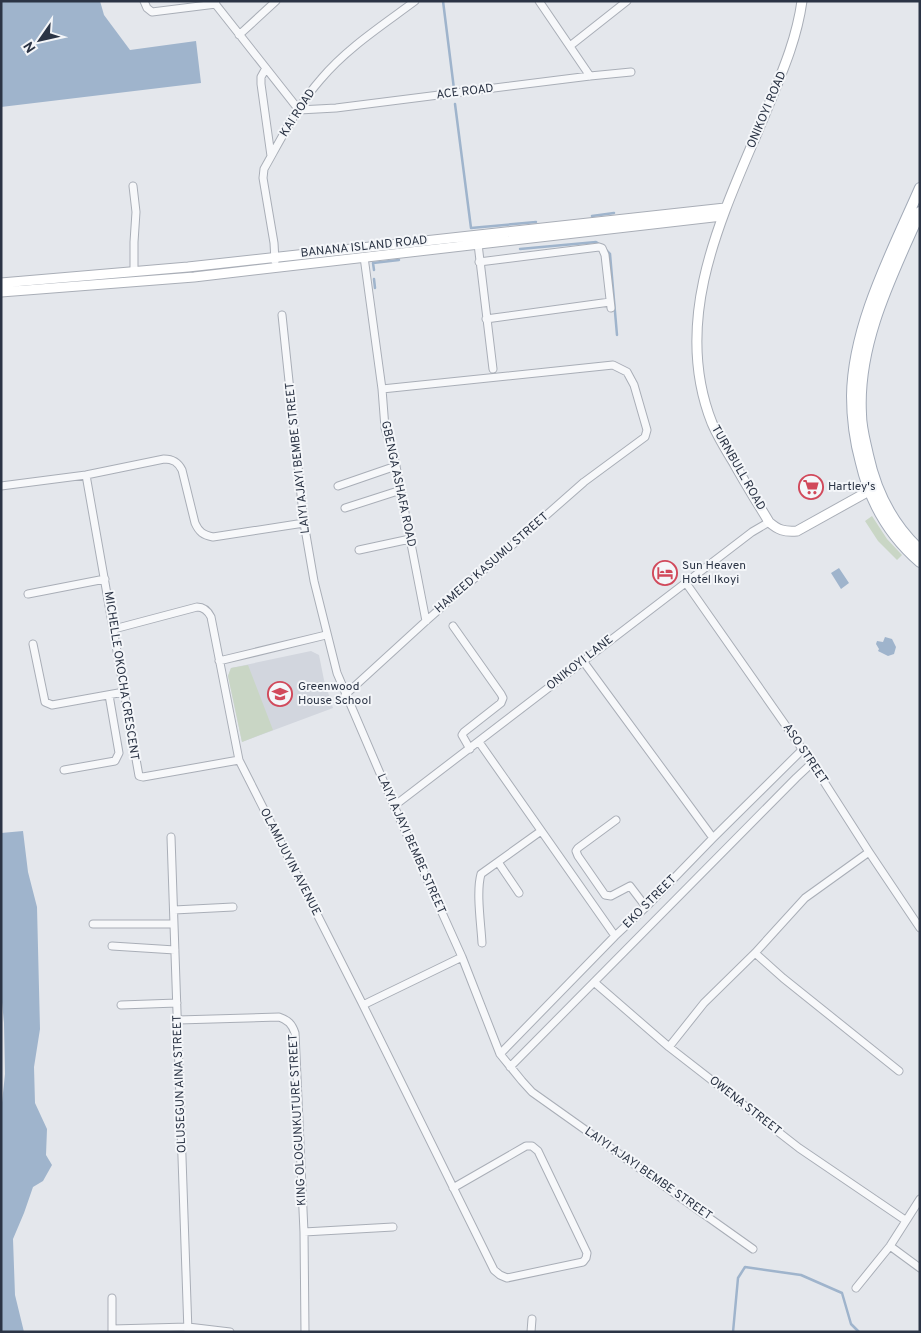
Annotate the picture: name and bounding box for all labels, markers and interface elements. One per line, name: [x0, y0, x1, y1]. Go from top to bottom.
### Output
north arrow: [15, 15, 65, 65]
text: N: [21, 38, 40, 55]
street label: ONIKOYI ROAD: [744, 69, 790, 151]
street label: ACE ROAD: [435, 81, 495, 103]
street label: KAI ROAD: [277, 86, 319, 140]
street label: BANANA ISLAND ROAD: [300, 232, 428, 262]
street label: LAIYI AJAYI BEMBE STREET: [282, 381, 314, 535]
street label: GBENGA ASHAFA ROAD: [377, 419, 419, 549]
street label: TURNBULL ROAD: [707, 422, 769, 514]
supermarket icon: Hartley's: [798, 474, 824, 500]
place label: Hartley's: [828, 479, 876, 495]
street label: HAMEED KASUMU STREET: [432, 509, 552, 617]
place label: Sun Heaven Hotel Ikoyi: [682, 558, 746, 588]
hotel icon: Sun Heaven Hotel Ikoyi: [652, 560, 678, 586]
street label: MICHELLE OKOCHA CRESCENT: [100, 590, 142, 762]
street label: ONIKOYI LANE: [543, 632, 617, 694]
place label: Greenwood House School: [298, 679, 371, 709]
school or university icon: Greenwood House School: [267, 681, 293, 707]
street label: ASO STREET: [779, 721, 831, 787]
street label: LAIYI AJAYI BEMBE STREET: [373, 771, 449, 917]
street label: OLAMIJUYIN AVENUE: [256, 805, 324, 919]
street label: EKO STREET: [620, 872, 680, 932]
street label: OLUSEGUN AINA STREET: [170, 1015, 190, 1153]
street label: KING OLOGUNKUTURE STREET: [286, 1034, 310, 1206]
street label: OWENA STREET: [706, 1073, 784, 1139]
street label: LAIYI AJAYI BEMBE STREET: [581, 1124, 715, 1224]

